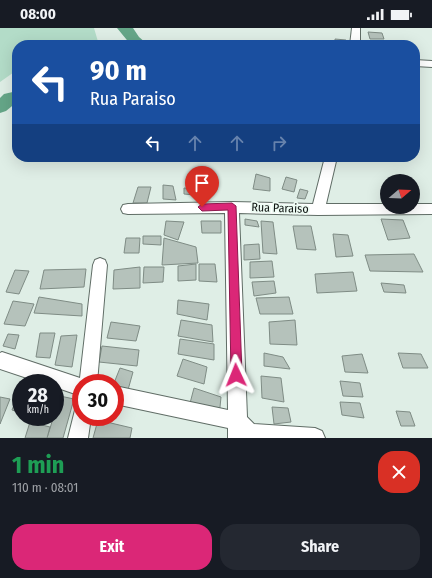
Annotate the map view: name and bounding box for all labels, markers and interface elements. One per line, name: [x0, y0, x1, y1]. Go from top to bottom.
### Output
text: 08:00: [20, 5, 56, 23]
text: 90 m: [90, 54, 147, 87]
icon: left: [24, 56, 76, 108]
text: Rua Paraiso: [90, 88, 176, 110]
icon: left: [142, 132, 164, 154]
icon: ahead: [184, 132, 206, 154]
icon: ahead: [226, 132, 248, 154]
icon: right: [268, 132, 290, 154]
pin: [185, 166, 219, 207]
icon: arrive: [191, 172, 213, 194]
north arrow: [380, 174, 420, 214]
map controls: [380, 174, 420, 214]
street label: Rua Paraiso: [251, 200, 309, 216]
position arrow: [215, 354, 257, 396]
speed limit sign: 30: [72, 374, 124, 426]
text: 28: [28, 383, 48, 407]
text: km/h: [27, 404, 49, 416]
text: 1 min: [12, 451, 64, 479]
button: close: [378, 451, 420, 493]
text: 110 m · 08:01: [12, 480, 78, 495]
button: Exit: [12, 524, 212, 570]
button: Share: [220, 524, 420, 570]

